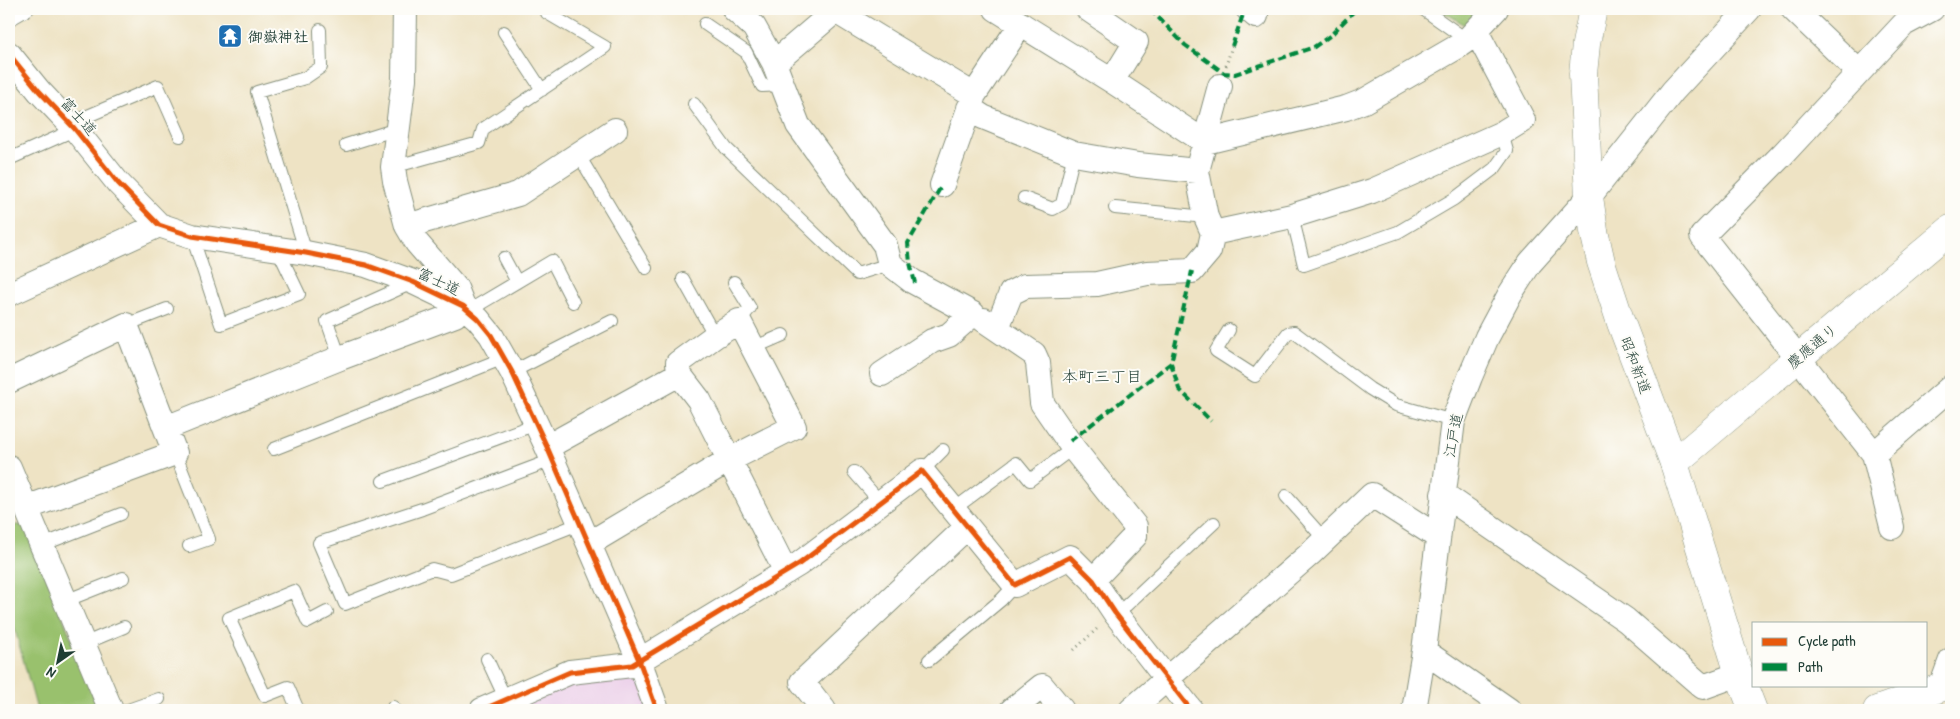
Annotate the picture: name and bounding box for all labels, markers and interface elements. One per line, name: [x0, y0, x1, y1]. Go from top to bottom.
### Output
temple icon: 御嶽神社: [217, 23, 243, 49]
place label: 御嶽神社: [248, 26, 308, 47]
street label: 富士道: [56, 92, 102, 140]
street label: 富士道: [414, 262, 464, 300]
street label: 慶應通り: [1782, 319, 1842, 373]
street label: 昭和新道: [1615, 333, 1657, 397]
district label: 本町三丁目: [1062, 365, 1142, 387]
street label: 江戸道: [1438, 411, 1468, 459]
legend: [1752, 622, 1928, 686]
text: Cycle path: [1798, 630, 1856, 651]
north arrow: [32, 636, 82, 686]
text: Path: [1798, 656, 1823, 677]
text: N: [42, 663, 59, 683]

